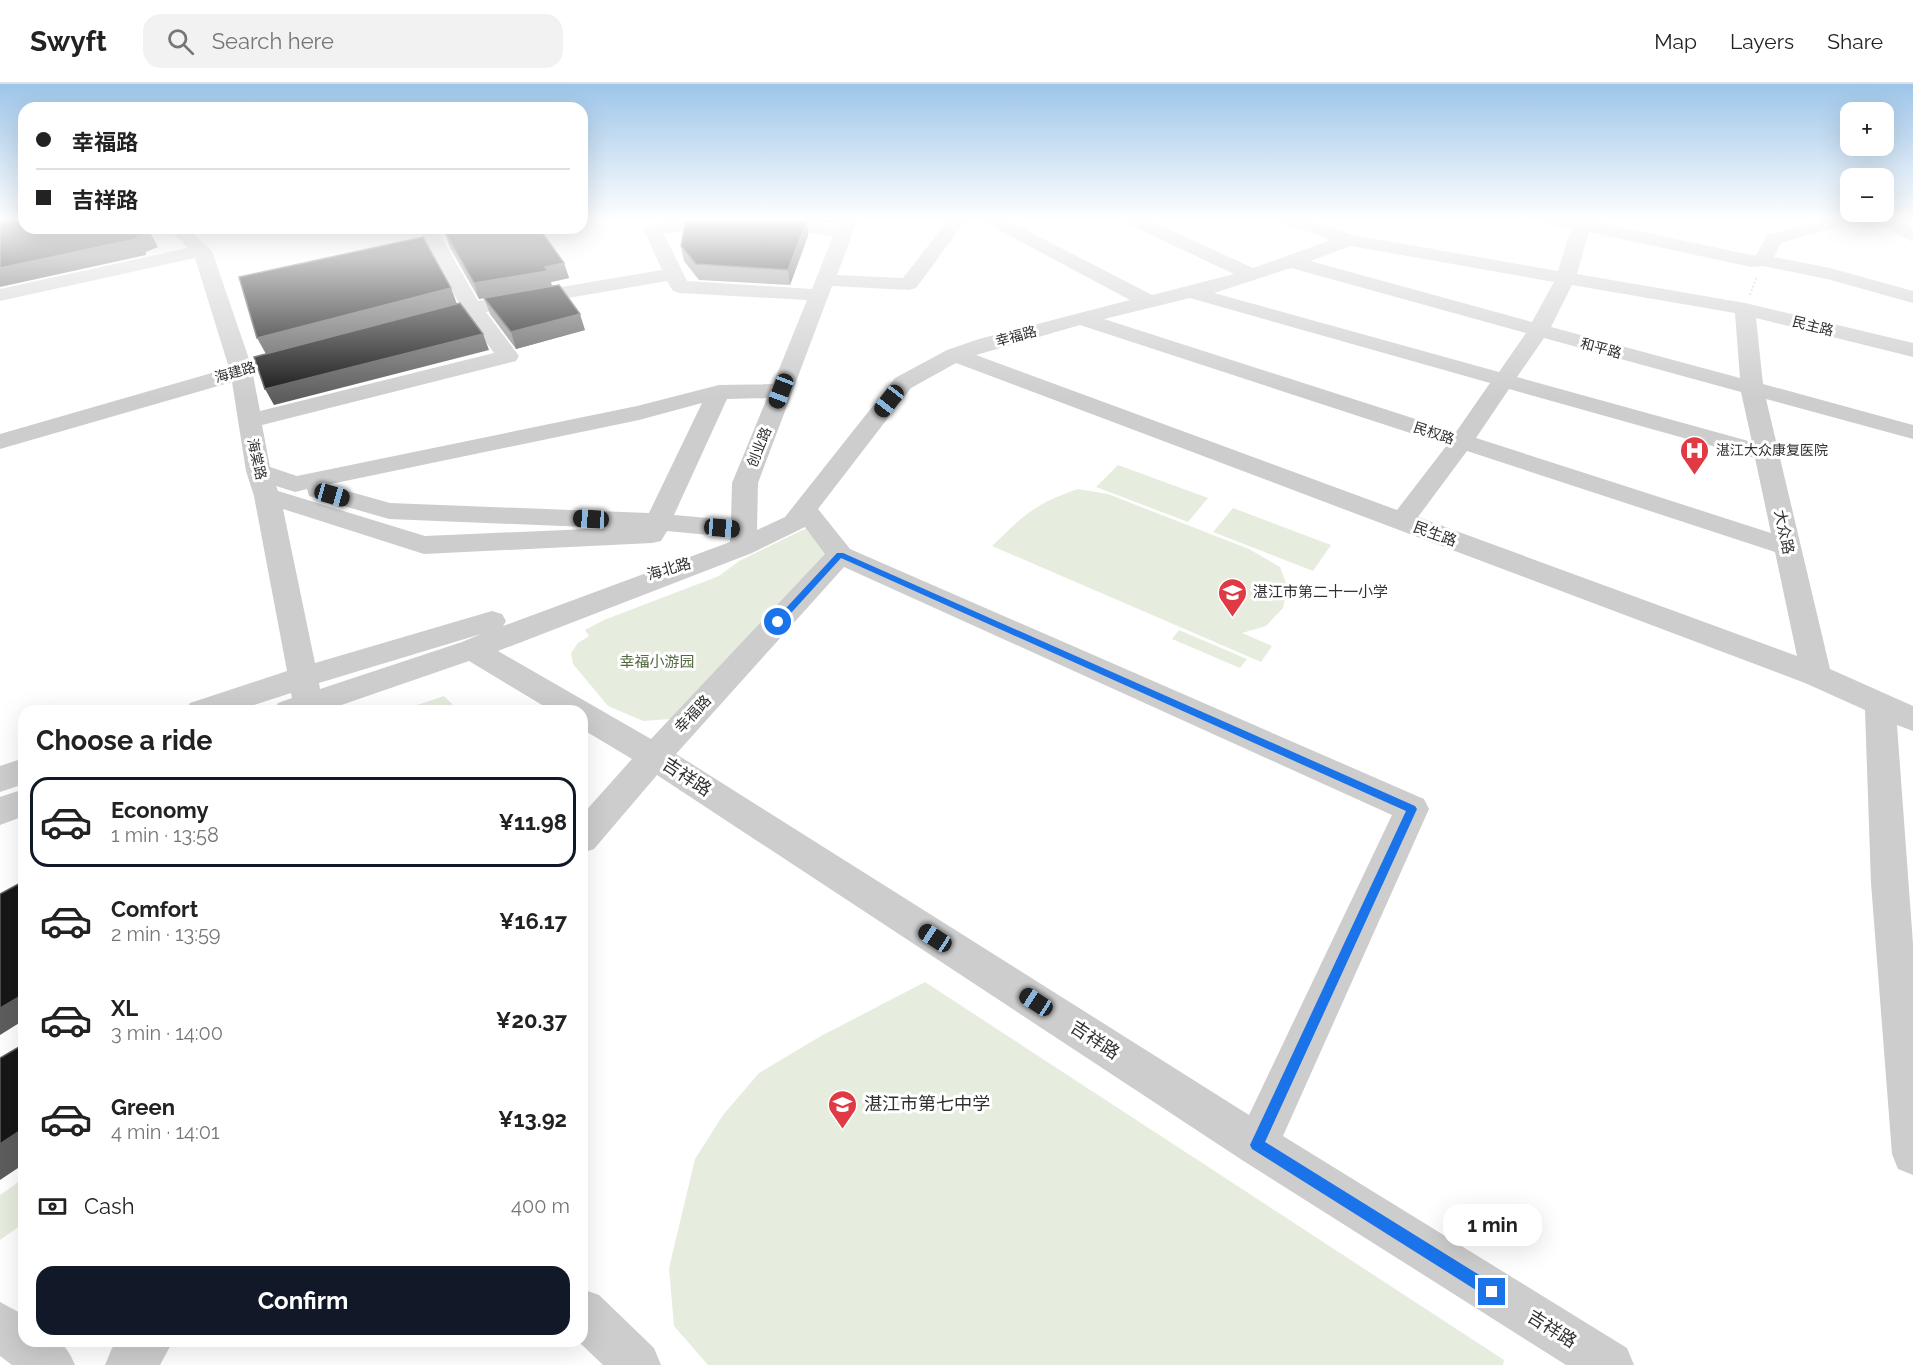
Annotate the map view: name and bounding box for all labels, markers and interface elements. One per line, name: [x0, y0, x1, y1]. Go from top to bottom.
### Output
search box: [143, 14, 563, 68]
text: Swyft: [30, 25, 107, 58]
icon: search: [164, 25, 197, 58]
text: Search here: [212, 28, 334, 54]
text: Map: [1654, 29, 1697, 54]
text: Layers: [1730, 29, 1794, 54]
text: Share: [1827, 29, 1883, 54]
map controls: [1840, 102, 1894, 222]
button: +: [1840, 102, 1894, 156]
text: 幸福路: [72, 129, 138, 155]
button: −: [1840, 168, 1894, 222]
text: 吉祥路: [72, 187, 138, 213]
street label: 民主路: [1791, 313, 1835, 339]
street label: 幸福路: [994, 323, 1038, 349]
street label: 和平路: [1579, 335, 1623, 361]
street label: 海建路: [213, 359, 257, 385]
car: [766, 371, 796, 411]
car: [871, 381, 907, 421]
street label: 民权路: [1412, 419, 1456, 447]
street label: 创业路: [744, 425, 774, 469]
hospital icon: 湛江大众康复医院: [1679, 434, 1711, 476]
street label: 海棠路: [244, 437, 270, 481]
place label: 湛江大众康复医院: [1716, 442, 1828, 458]
car: [312, 481, 352, 509]
street label: 大众路: [1771, 508, 1797, 556]
car: [573, 509, 609, 529]
car: [703, 517, 741, 539]
street label: 民生路: [1411, 518, 1459, 550]
street label: 海北路: [645, 554, 693, 584]
school or university icon: 湛江市第二十一小学: [1216, 576, 1248, 618]
place label: 湛江市第二十一小学: [1253, 583, 1388, 601]
route start: [764, 608, 791, 635]
park label: 幸福小游园: [619, 653, 695, 671]
street label: 幸福路: [671, 691, 715, 737]
text: Choose a ride: [36, 725, 212, 756]
street label: 吉祥路: [659, 753, 716, 800]
icon: car: [39, 795, 93, 849]
text: Economy: [111, 797, 209, 823]
text: ¥11.98: [498, 809, 567, 835]
text: 1 min · 13:58: [111, 823, 219, 847]
icon: car: [39, 894, 93, 948]
text: Comfort: [111, 896, 198, 922]
text: ¥16.17: [499, 908, 567, 934]
car: [915, 921, 955, 955]
text: 2 min · 13:59: [111, 922, 221, 946]
car: [1016, 985, 1056, 1019]
icon: car: [39, 993, 93, 1047]
text: XL: [111, 995, 138, 1021]
text: ¥20.37: [496, 1007, 567, 1033]
street label: 吉祥路: [1067, 1016, 1124, 1063]
text: 3 min · 14:00: [111, 1021, 223, 1045]
school or university icon: 湛江市第七中学: [827, 1088, 859, 1130]
icon: car: [39, 1092, 93, 1146]
place label: 湛江市第七中学: [864, 1093, 990, 1114]
text: Green: [111, 1094, 175, 1120]
text: ¥13.92: [498, 1106, 567, 1132]
text: 4 min · 14:01: [111, 1120, 219, 1144]
icon: cash: [36, 1190, 69, 1223]
text: Cash: [84, 1193, 135, 1219]
text: 400 m: [511, 1194, 570, 1218]
callout: 1 min: [1442, 1205, 1541, 1247]
text: 1 min: [1467, 1213, 1518, 1237]
button: Confirm: [36, 1266, 570, 1335]
route end: [1478, 1278, 1505, 1305]
street label: 吉祥路: [1524, 1305, 1581, 1352]

